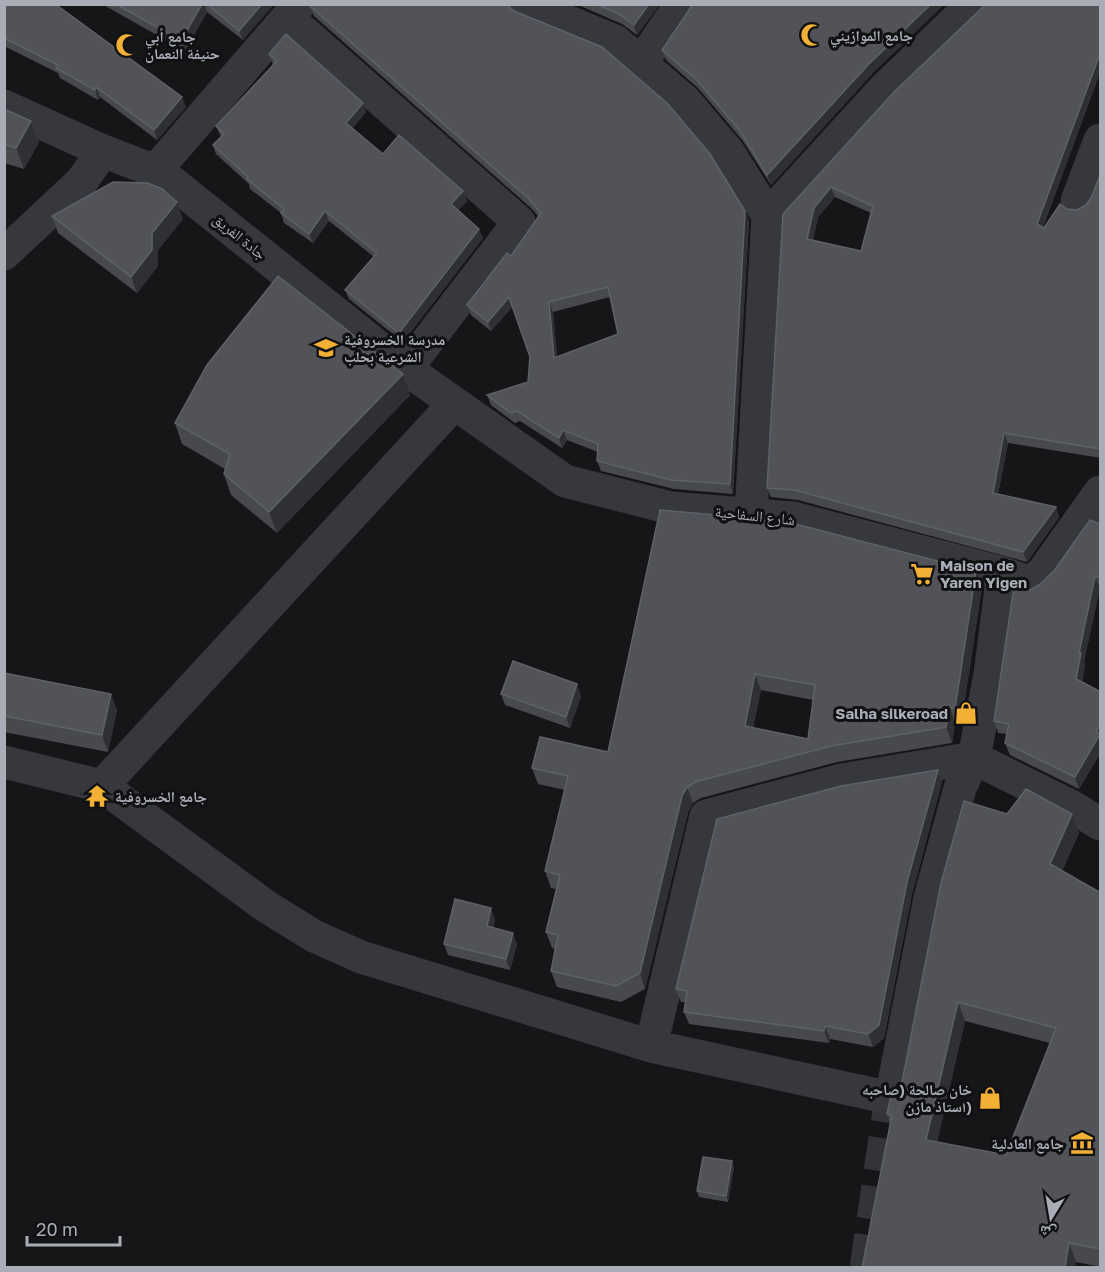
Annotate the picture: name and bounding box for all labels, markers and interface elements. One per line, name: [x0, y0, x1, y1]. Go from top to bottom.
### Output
mosque icon: جامع الموازيني: [799, 22, 825, 48]
place label: جامع الموازيني: [830, 26, 913, 48]
place label: جامع أبي حنيفة النعمان: [145, 27, 220, 63]
mosque icon: جامع أبي حنيفة النعمان: [114, 32, 140, 58]
street label: جادة الفريق: [209, 209, 270, 265]
place label: مدرسة الخسروفية الشرعية بحلب: [344, 330, 445, 366]
school or university icon: مدرسة الخسروفية الشرعية بحلب: [313, 335, 339, 361]
street label: شارع السفاحية: [714, 502, 796, 530]
place label: Maison de Yaren Yigen: [940, 556, 1027, 591]
supermarket icon: Maison de Yaren Yigen: [909, 561, 935, 587]
shop icon: Salha silkeroad: [953, 700, 979, 726]
place label: Salha silkeroad: [835, 704, 948, 722]
temple icon: جامع الخسروفية: [84, 783, 110, 809]
place label: جامع الخسروفية: [115, 787, 207, 807]
place label: خان صالحة (صاحبه استاذ مازن): [862, 1080, 972, 1116]
shop icon: خان صالحة (صاحبه استاذ مازن): [977, 1085, 1003, 1111]
museum icon: جامع العادلية: [1069, 1130, 1095, 1156]
place label: جامع العادلية: [991, 1134, 1064, 1154]
north arrow: [1021, 1188, 1081, 1248]
scale bar: [27, 1209, 120, 1247]
text: 20 m: [36, 1218, 78, 1240]
text: ش: [1038, 1221, 1058, 1244]

